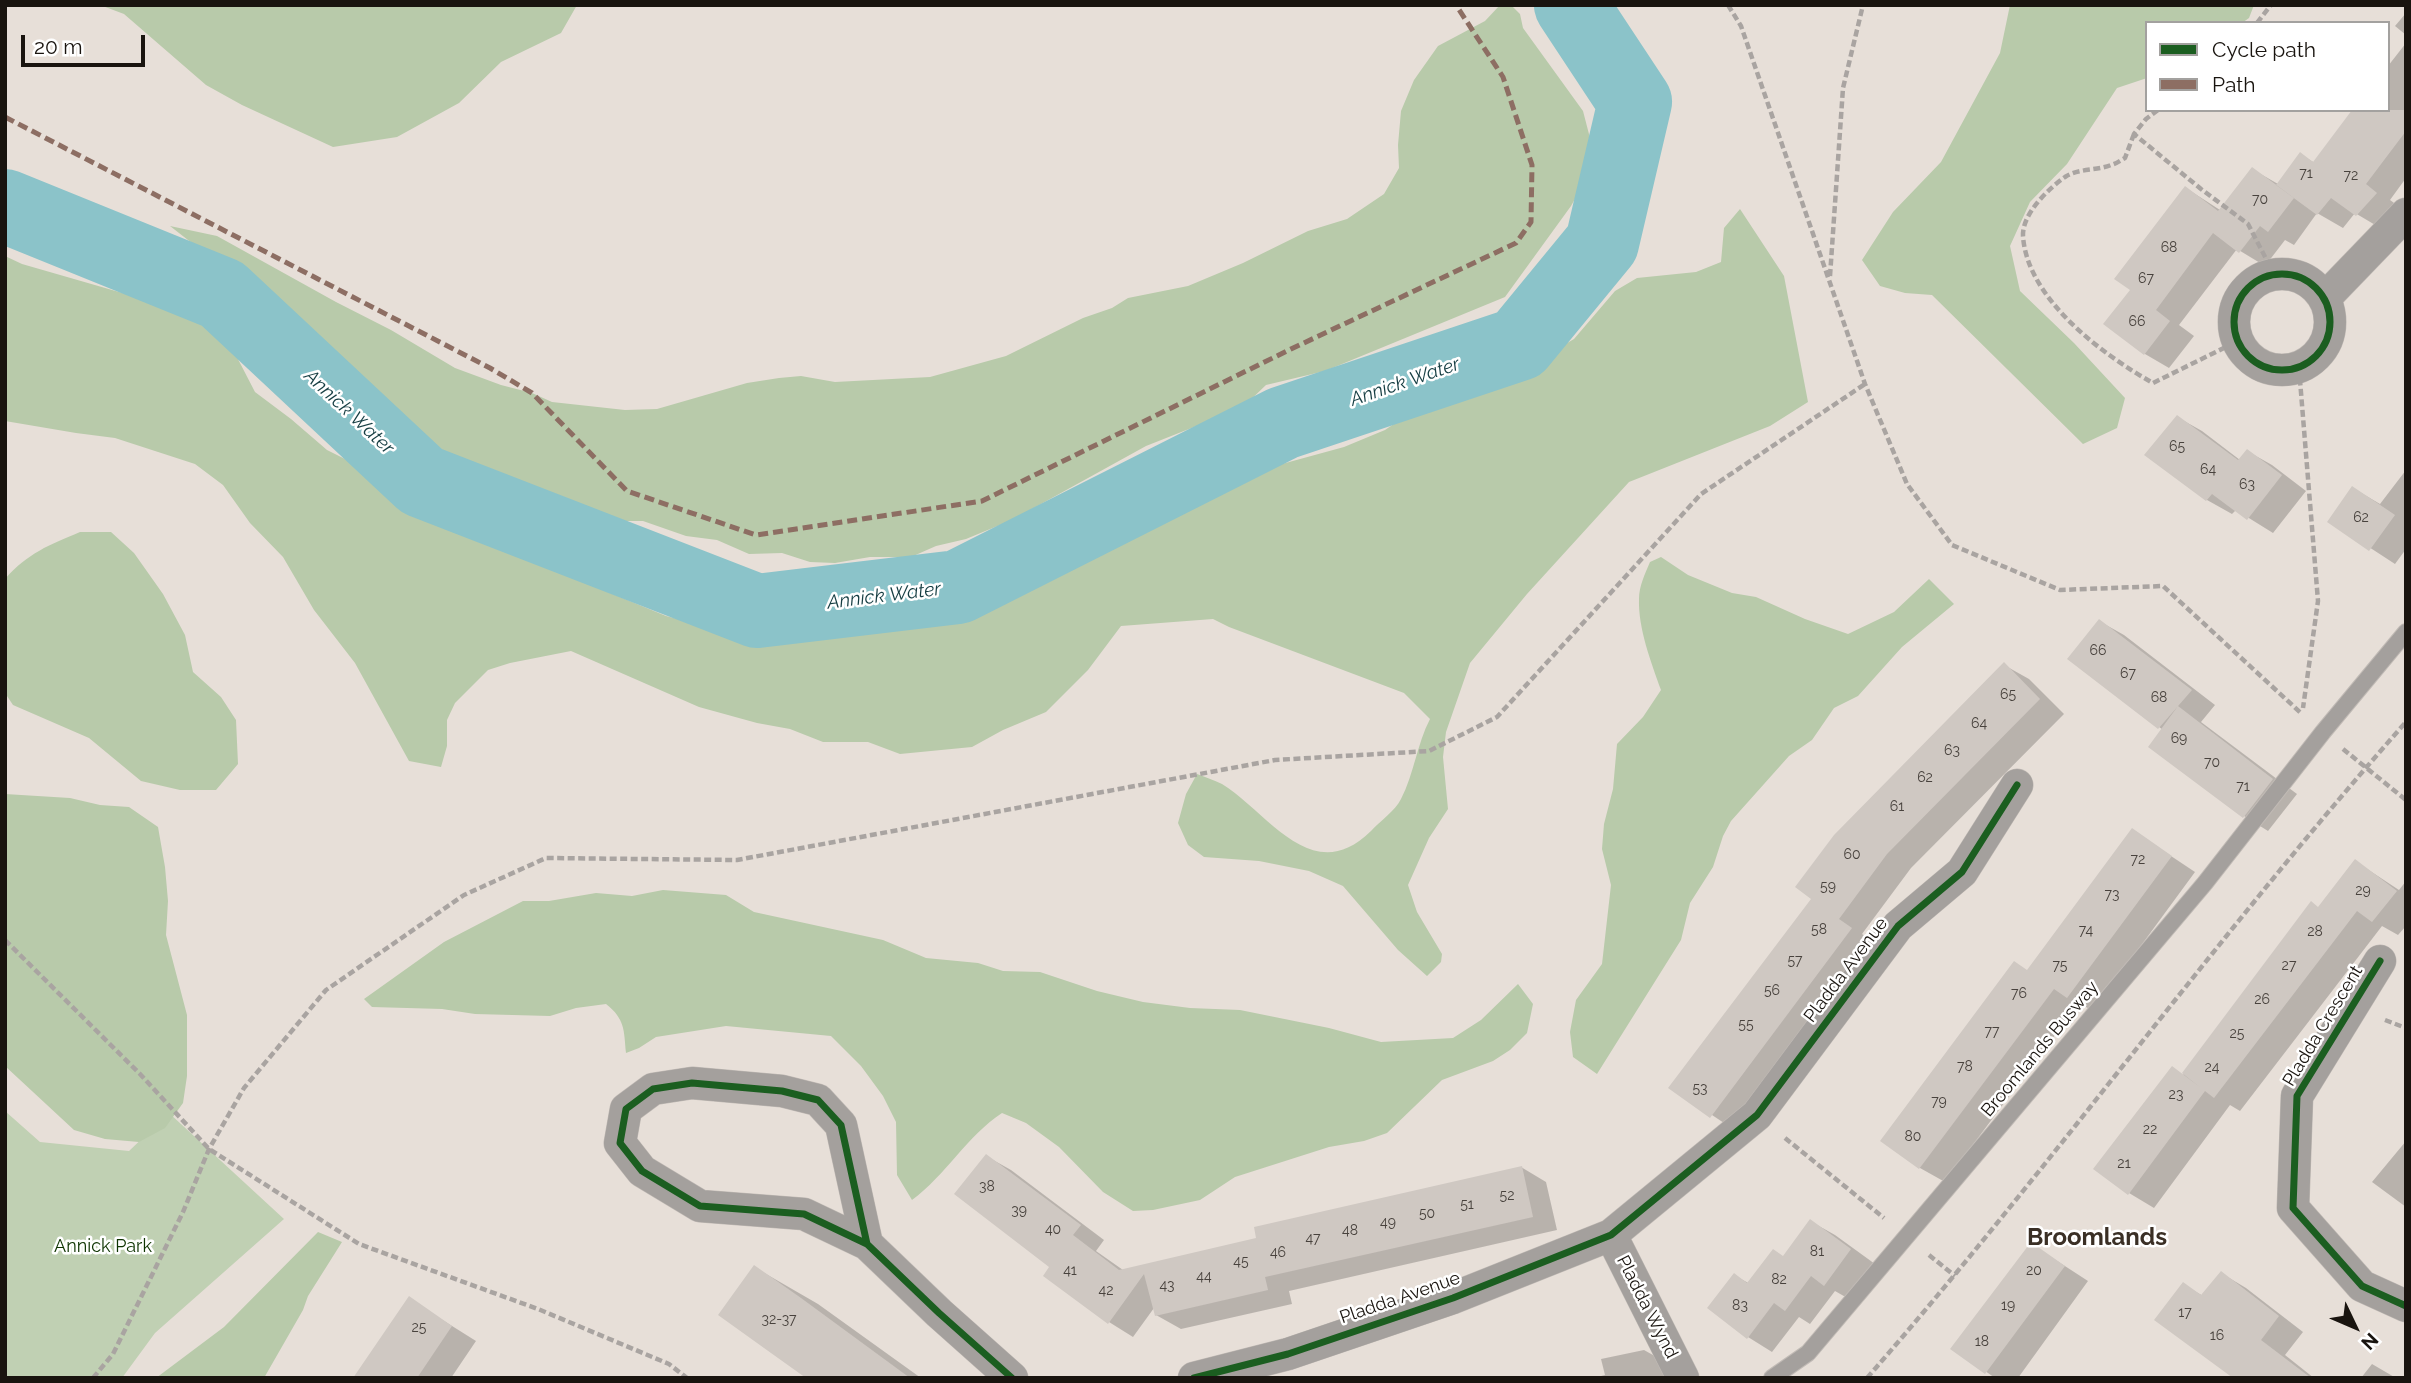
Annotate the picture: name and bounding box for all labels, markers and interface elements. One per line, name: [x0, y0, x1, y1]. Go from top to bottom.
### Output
scale bar: [24, 21, 149, 65]
legend: [2145, 21, 2390, 112]
text: 20 m: [34, 34, 82, 59]
text: Cycle path: [2212, 37, 2316, 62]
text: Path: [2212, 72, 2256, 97]
house number: 71: [2299, 166, 2313, 182]
house number: 72: [2344, 168, 2358, 184]
house number: 70: [2252, 192, 2268, 208]
house number: 68: [2161, 240, 2177, 256]
house number: 67: [2138, 271, 2154, 287]
house number: 66: [2129, 314, 2145, 330]
water label: Annick Water: [1347, 353, 1463, 411]
water label: Annick Water: [299, 365, 399, 459]
house number: 65: [2169, 439, 2185, 455]
house number: 64: [2200, 462, 2216, 478]
house number: 63: [2239, 477, 2255, 493]
house number: 62: [2353, 510, 2369, 526]
water label: Annick Water: [826, 578, 942, 614]
house number: 66: [2090, 643, 2106, 659]
house number: 67: [2120, 666, 2136, 682]
house number: 65: [2000, 687, 2016, 703]
house number: 68: [2151, 690, 2167, 706]
house number: 64: [1971, 716, 1987, 732]
house number: 69: [2171, 731, 2187, 747]
house number: 63: [1944, 743, 1960, 759]
house number: 70: [2204, 755, 2220, 771]
house number: 62: [1917, 770, 1933, 786]
house number: 71: [2236, 779, 2250, 795]
house number: 61: [1890, 799, 1904, 815]
house number: 60: [1843, 847, 1861, 863]
house number: 72: [2131, 852, 2145, 868]
house number: 59: [1820, 879, 1836, 895]
house number: 29: [2355, 883, 2371, 899]
house number: 73: [2105, 887, 2119, 903]
street label: Pladda Avenue: [1800, 913, 1892, 1027]
house number: 58: [1811, 922, 1827, 938]
house number: 74: [2079, 923, 2093, 939]
house number: 28: [2307, 924, 2323, 940]
house number: 57: [1787, 953, 1803, 969]
house number: 75: [2053, 958, 2067, 974]
house number: 27: [2282, 958, 2296, 974]
street label: Pladda Crescent: [2278, 962, 2368, 1090]
street label: Broomlands Busway: [1977, 977, 2103, 1121]
house number: 56: [1764, 983, 1780, 999]
house number: 76: [2011, 986, 2027, 1002]
house number: 26: [2254, 992, 2270, 1008]
house number: 55: [1738, 1017, 1754, 1033]
house number: 77: [1985, 1024, 1999, 1040]
house number: 25: [2230, 1026, 2244, 1042]
house number: 78: [1957, 1059, 1973, 1075]
house number: 24: [2205, 1060, 2219, 1076]
house number: 53: [1692, 1081, 1708, 1097]
house number: 23: [2169, 1087, 2183, 1103]
house number: 79: [1931, 1094, 1947, 1110]
house number: 22: [2143, 1122, 2157, 1138]
house number: 80: [1905, 1129, 1921, 1145]
house number: 21: [2117, 1156, 2131, 1172]
house number: 38: [979, 1179, 995, 1195]
house number: 52: [1500, 1188, 1514, 1204]
house number: 51: [1460, 1197, 1474, 1213]
house number: 39: [1011, 1203, 1027, 1219]
house number: 50: [1419, 1206, 1435, 1222]
house number: 49: [1380, 1215, 1396, 1231]
house number: 40: [1045, 1222, 1061, 1238]
house number: 48: [1342, 1223, 1358, 1239]
district label: Broomlands: [2027, 1224, 2167, 1252]
house number: 47: [1305, 1231, 1321, 1247]
park label: Annick Park: [54, 1236, 152, 1258]
house number: 81: [1810, 1244, 1824, 1260]
house number: 46: [1270, 1245, 1286, 1261]
street label: Pladda Wynd: [1612, 1252, 1682, 1362]
house number: 45: [1233, 1254, 1249, 1270]
house number: 41: [1063, 1263, 1077, 1279]
house number: 20: [2026, 1263, 2042, 1279]
street label: Pladda Avenue: [1337, 1267, 1463, 1329]
house number: 44: [1196, 1269, 1212, 1285]
house number: 82: [1771, 1272, 1787, 1288]
house number: 43: [1159, 1278, 1175, 1294]
house number: 42: [1099, 1283, 1113, 1299]
north arrow: [2320, 1292, 2390, 1362]
house number: 83: [1732, 1298, 1748, 1314]
house number: 19: [2001, 1298, 2015, 1314]
house number: 17: [2178, 1305, 2192, 1321]
house number: 32-37: [761, 1312, 797, 1328]
house number: 25: [412, 1320, 426, 1336]
house number: 16: [2210, 1328, 2224, 1344]
text: N: [2357, 1329, 2383, 1354]
house number: 18: [1975, 1334, 1989, 1350]

